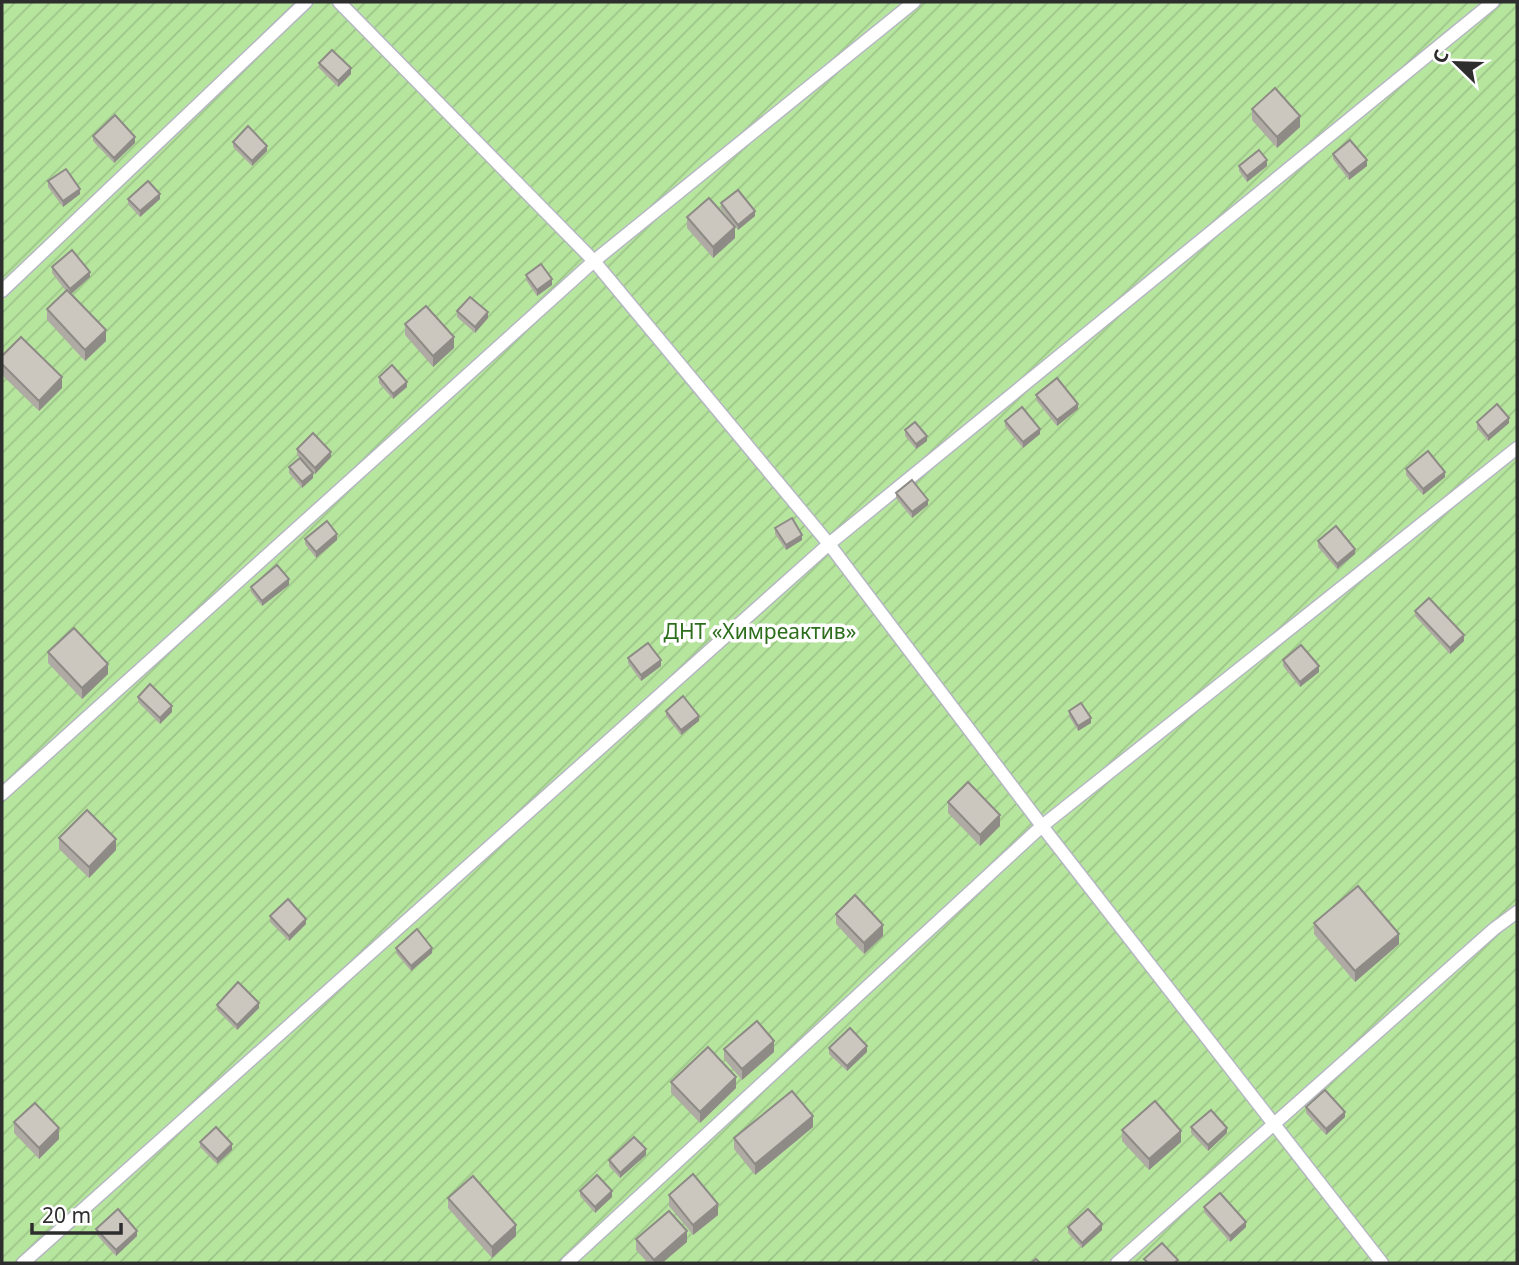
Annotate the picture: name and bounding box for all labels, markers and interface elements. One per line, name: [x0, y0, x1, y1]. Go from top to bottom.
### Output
north arrow: [1421, 28, 1491, 98]
text: С: [1426, 46, 1455, 67]
park label: ДНТ «Химреактив»: [664, 617, 856, 645]
scale bar: [32, 1192, 121, 1236]
text: 20 m: [42, 1201, 91, 1229]

